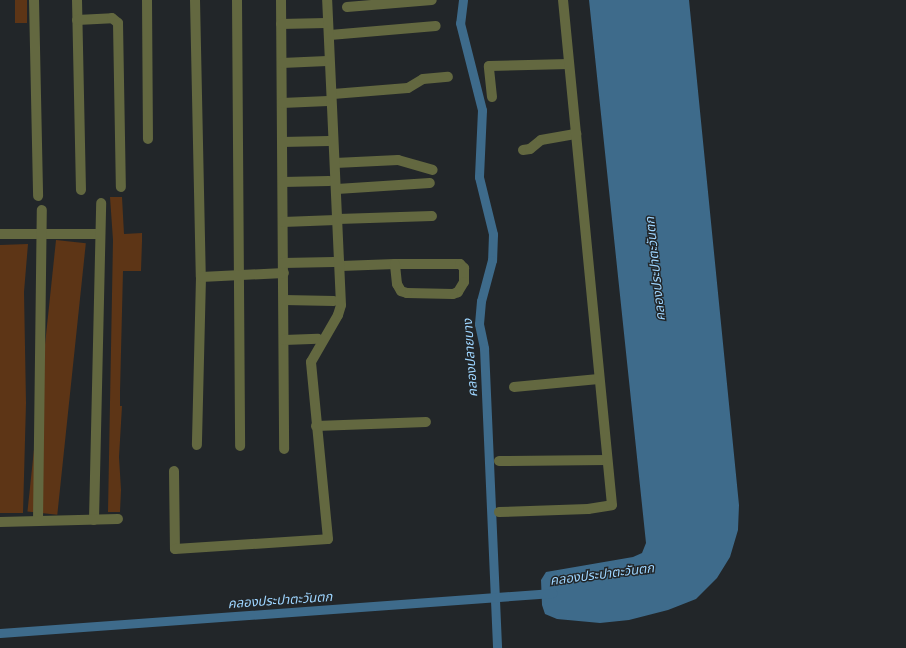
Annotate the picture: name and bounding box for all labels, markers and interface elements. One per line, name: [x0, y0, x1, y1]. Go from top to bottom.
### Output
water label: คลองประปาตะวันตก: [642, 216, 668, 322]
water label: คลองปลายบาง: [459, 318, 481, 398]
water label: คลองประปาตะวันตก: [549, 560, 655, 588]
water label: คลองประปาตะวันตก: [227, 589, 333, 611]

